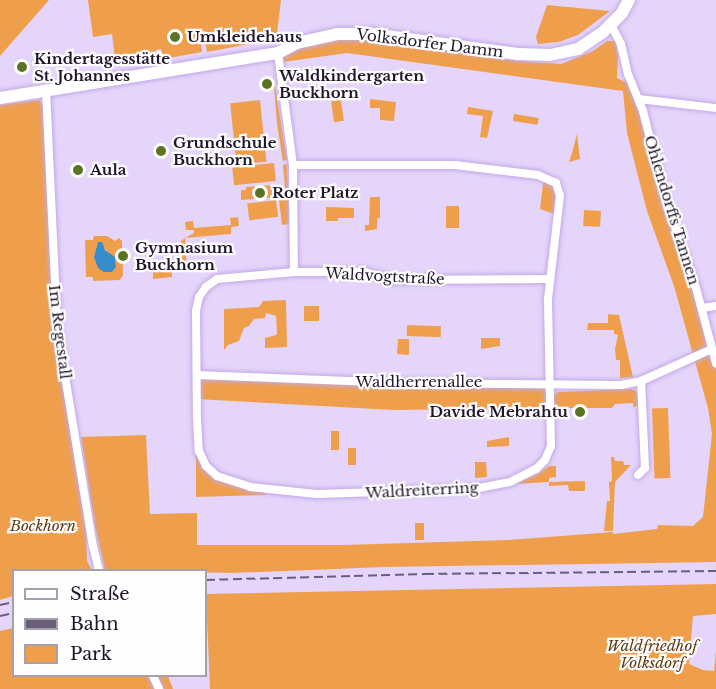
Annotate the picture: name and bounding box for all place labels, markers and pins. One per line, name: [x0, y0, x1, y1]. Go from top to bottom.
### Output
place label: Umkleidehaus: [187, 28, 302, 46]
marker: Umkleidehaus: [168, 30, 182, 44]
place label: Kindertagesstätte St. Johannes: [34, 49, 170, 84]
marker: Kindertagesstätte St. Johannes: [15, 60, 29, 74]
place label: Waldkindergarten Buckhorn: [279, 66, 424, 101]
marker: Waldkindergarten Buckhorn: [260, 77, 274, 91]
place label: Grundschule Buckhorn: [173, 133, 276, 168]
marker: Grundschule Buckhorn: [154, 144, 168, 158]
place label: Aula: [90, 161, 126, 179]
marker: Aula: [71, 163, 85, 177]
place label: Roter Platz: [272, 184, 359, 202]
marker: Roter Platz: [253, 186, 267, 200]
place label: Gymnasium Buckhorn: [135, 238, 233, 273]
marker: Gymnasium Buckhorn: [116, 249, 130, 263]
place label: Davide Mebrahtu: [429, 403, 568, 421]
marker: Davide Mebrahtu: [573, 405, 587, 419]

